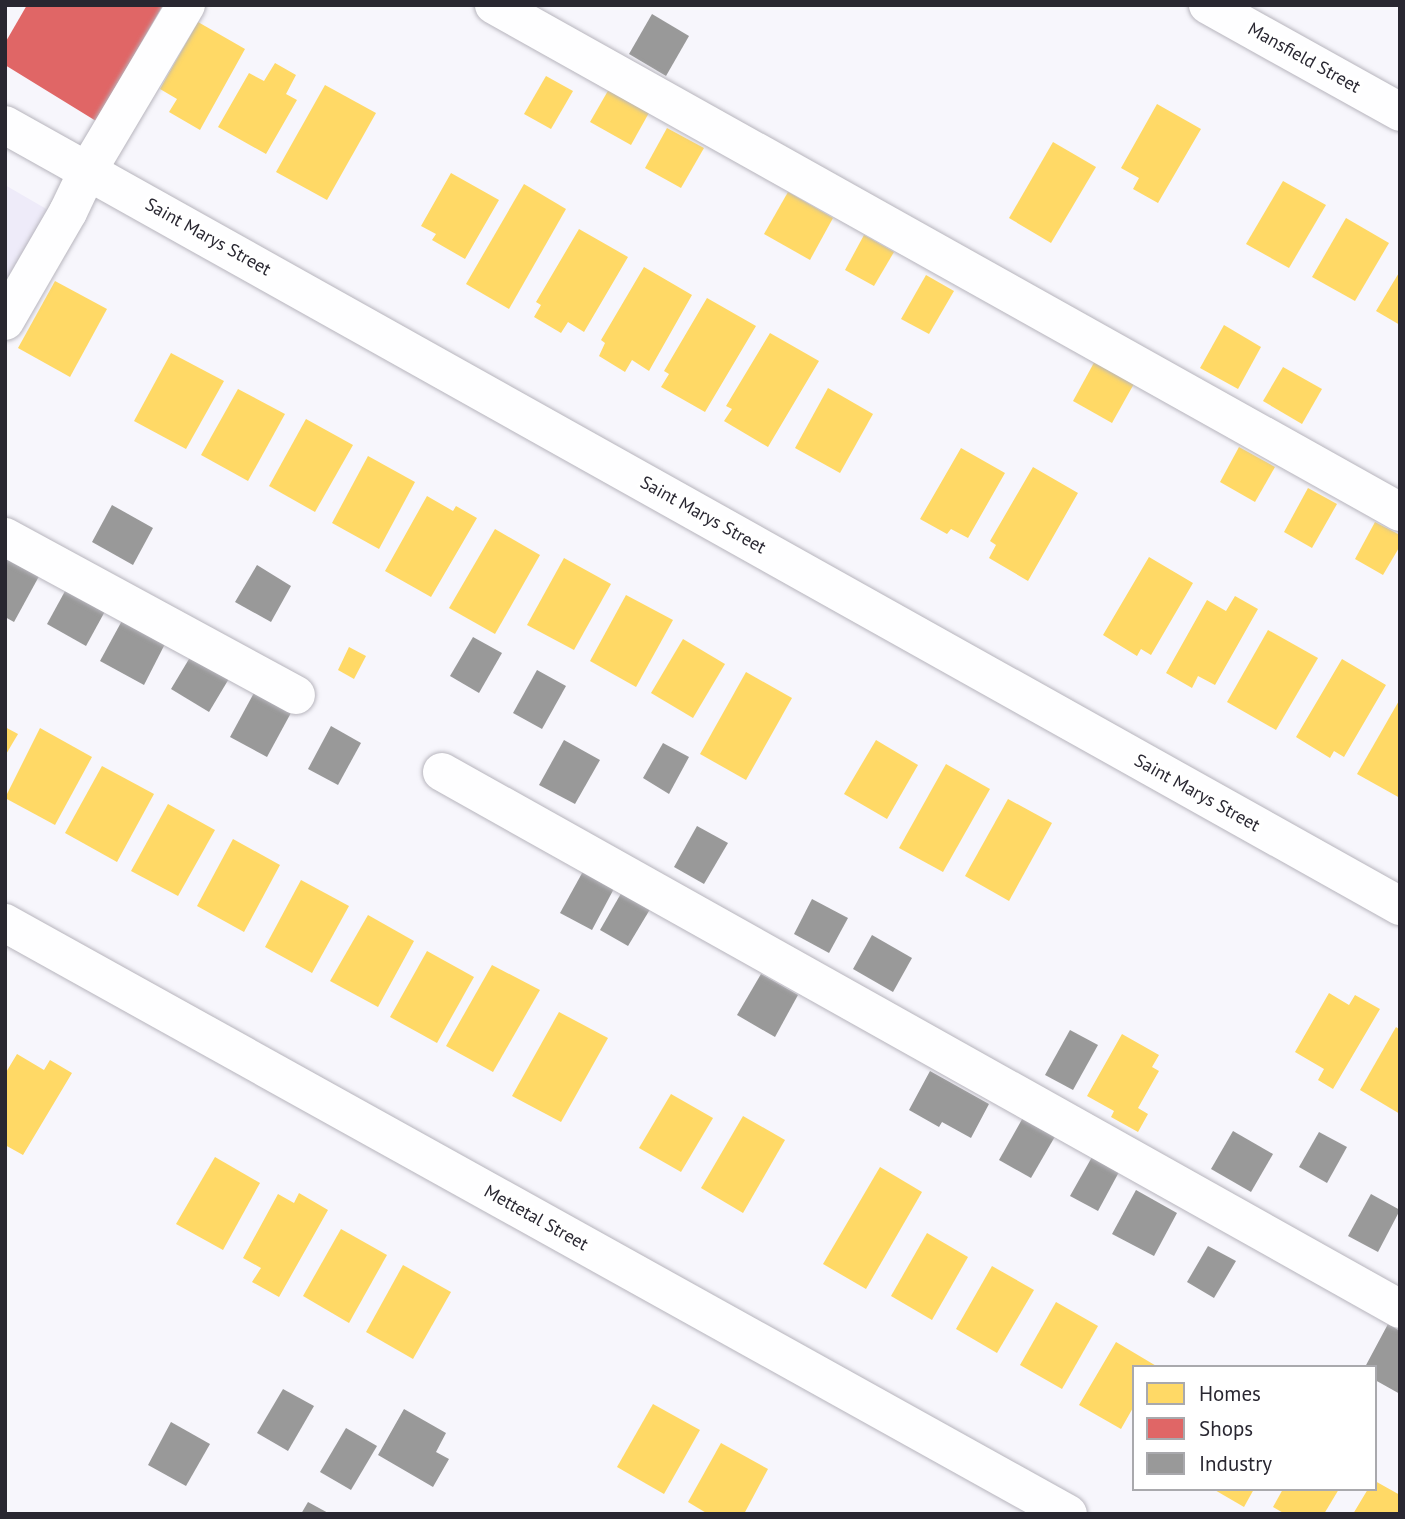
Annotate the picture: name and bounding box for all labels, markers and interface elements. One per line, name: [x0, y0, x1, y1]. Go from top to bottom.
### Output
street label: Mansfield Street: [1244, 18, 1364, 98]
street label: Saint Marys Street: [141, 194, 275, 280]
street label: Saint Marys Street: [636, 472, 770, 558]
street label: Saint Marys Street: [1130, 750, 1264, 836]
street label: Mettetal Street: [480, 1181, 592, 1255]
legend: [1132, 1365, 1377, 1491]
text: Homes: [1199, 1380, 1261, 1407]
text: Shops: [1199, 1415, 1253, 1442]
text: Industry: [1199, 1450, 1272, 1477]

